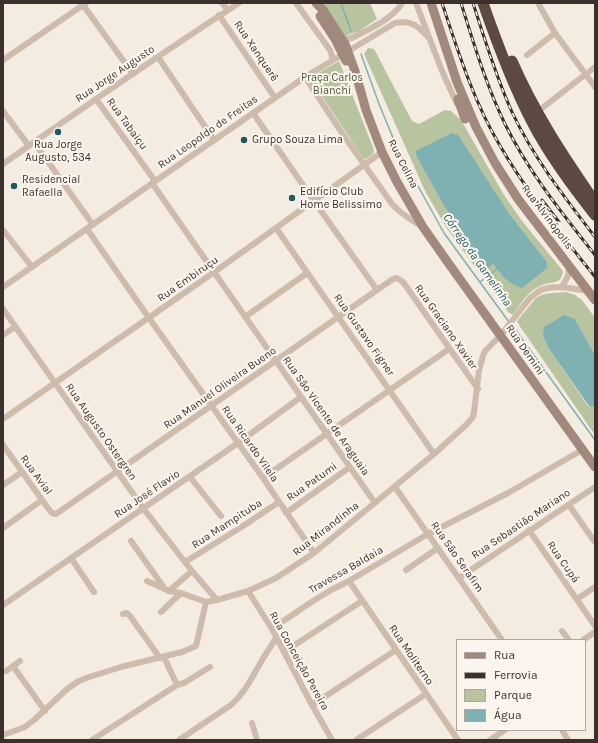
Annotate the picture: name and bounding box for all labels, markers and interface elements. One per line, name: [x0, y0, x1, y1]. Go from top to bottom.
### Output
street label: Rua Xanquerê: [231, 18, 281, 84]
street label: Rua Jorge Augusto: [73, 43, 157, 105]
park label: Praça Carlos Bianchi: [301, 71, 363, 97]
street label: Rua Leopoldo de Freitas: [155, 92, 261, 172]
street label: Rua Tabaiçu: [104, 96, 150, 152]
marker: Rua Jorge Augusto, 534: [53, 127, 63, 137]
place label: Grupo Souza Lima: [252, 133, 343, 147]
marker: Grupo Souza Lima: [239, 135, 249, 145]
street label: Rua Celina: [385, 137, 421, 191]
place label: Rua Jorge Augusto, 534: [25, 138, 91, 164]
place label: Residencial Rafaella: [22, 173, 80, 199]
marker: Residencial Rafaella: [9, 181, 19, 191]
street label: Rua Alvinópolis: [518, 182, 576, 252]
place label: Edifício Club Home Belissimo: [300, 185, 382, 211]
marker: Edifício Club Home Belissimo: [287, 193, 297, 203]
water label: Córrego da Gamelinha: [440, 211, 514, 309]
street label: Rua Embiruçu: [155, 253, 221, 305]
street label: Rua Graciano Xavier: [412, 282, 480, 372]
street label: Rua Gustavo Figner: [331, 291, 397, 379]
street label: Rua Demini: [503, 322, 547, 378]
street label: Rua Manuel Oliveira Bueno: [161, 344, 279, 432]
street label: Rua São Vicente de Araguaia: [280, 354, 372, 478]
street label: Rua Augusto Ostergren: [62, 381, 140, 483]
street label: Rua Ricardo Vilela: [219, 403, 281, 485]
street label: Rua Avial: [17, 452, 55, 498]
street label: Rua Patumi: [284, 460, 340, 504]
street label: Rua José Flavio: [112, 467, 182, 521]
street label: Rua Sebastião Mariano: [469, 486, 573, 562]
street label: Rua Mampituba: [190, 496, 264, 552]
street label: Rua Mirandinha: [290, 499, 362, 559]
street label: Rua São Serafim: [428, 519, 486, 595]
street label: Rua Cupá: [544, 539, 582, 585]
street label: Travessa Baldaia: [306, 543, 386, 597]
street label: Rua Conceição Pereira: [266, 609, 332, 713]
street label: Rua Moliterno: [386, 622, 436, 688]
legend: [456, 639, 586, 731]
text: Rua: [494, 648, 515, 662]
text: Ferrovia: [494, 668, 538, 682]
text: Parque: [494, 688, 532, 702]
text: Água: [494, 708, 522, 722]

